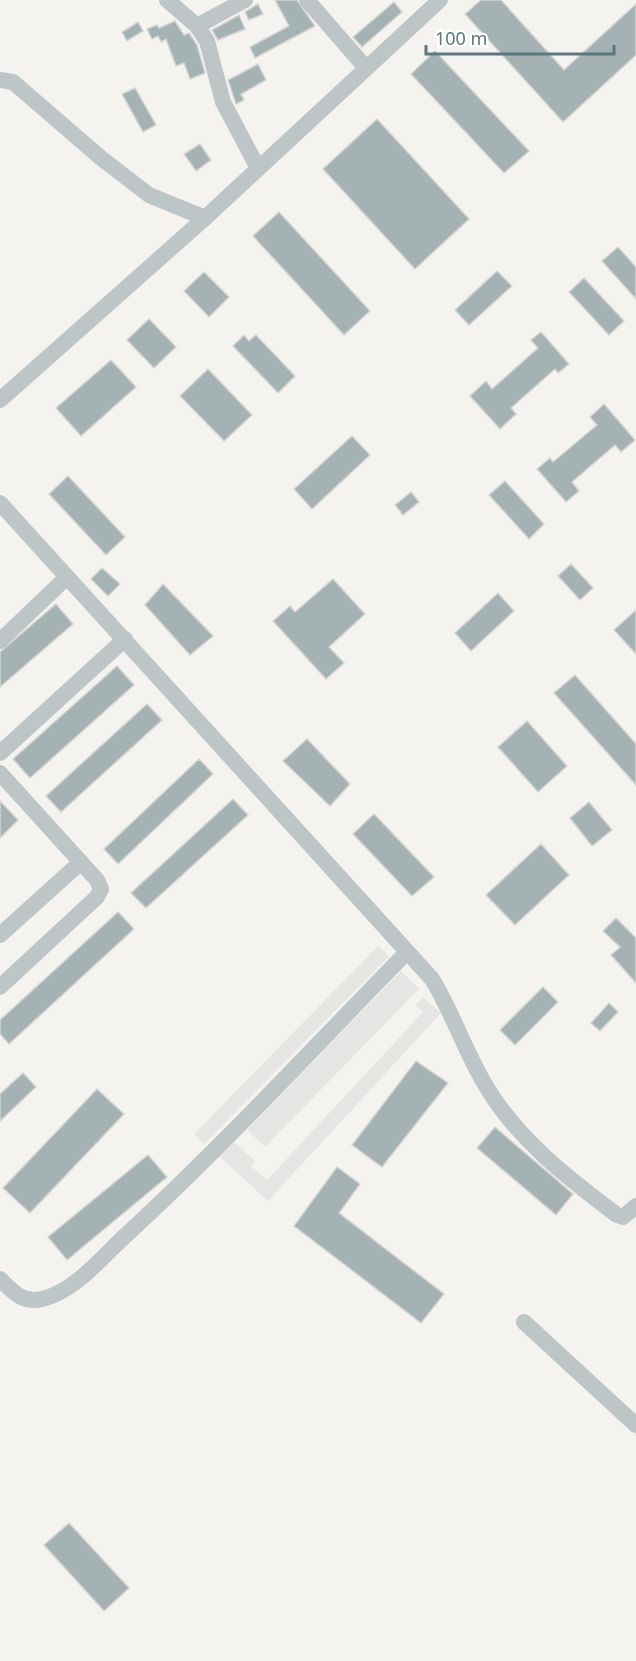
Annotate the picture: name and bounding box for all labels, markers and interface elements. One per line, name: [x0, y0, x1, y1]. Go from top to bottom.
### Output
scale bar: [426, 18, 614, 56]
text: 100 m: [435, 26, 487, 50]

